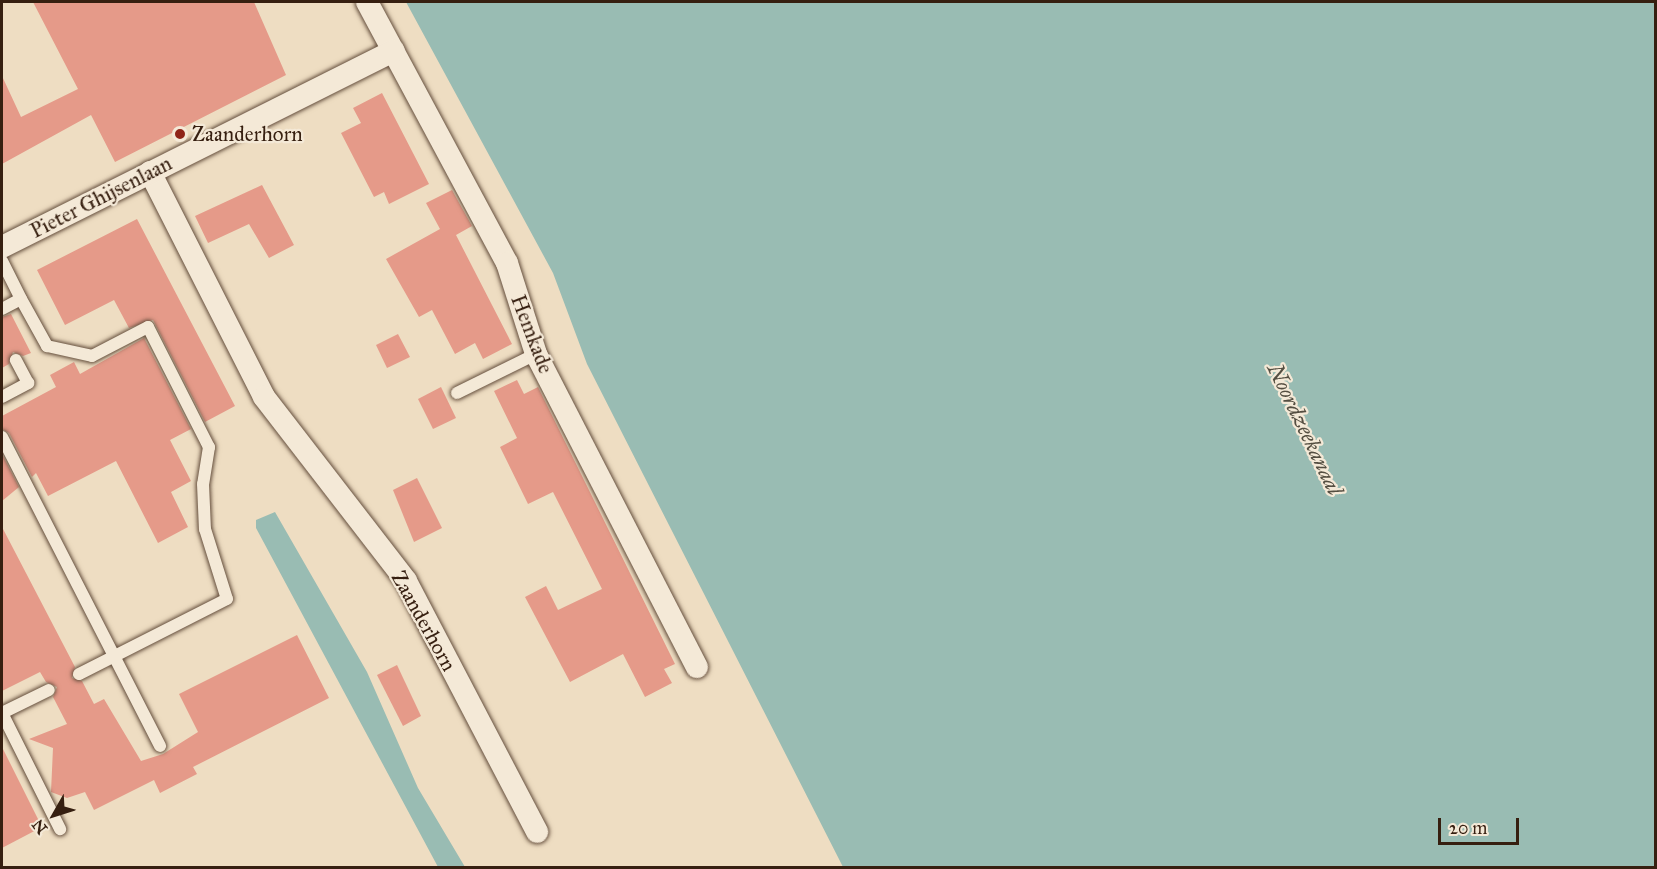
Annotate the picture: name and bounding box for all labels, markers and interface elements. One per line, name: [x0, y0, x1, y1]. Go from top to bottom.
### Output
place label: Zaanderhorn: [192, 121, 303, 147]
marker: Zaanderhorn: [173, 127, 187, 141]
street label: Pieter Ghijsenlaan: [26, 150, 176, 244]
street label: Hemkade: [505, 291, 559, 377]
water label: Noordzeekanaal: [1262, 359, 1348, 499]
street label: Zaanderhorn: [386, 566, 462, 676]
north arrow: [24, 785, 84, 845]
scale bar: [1441, 806, 1522, 844]
text: N: [28, 815, 51, 838]
text: 20 m: [1449, 817, 1487, 839]

